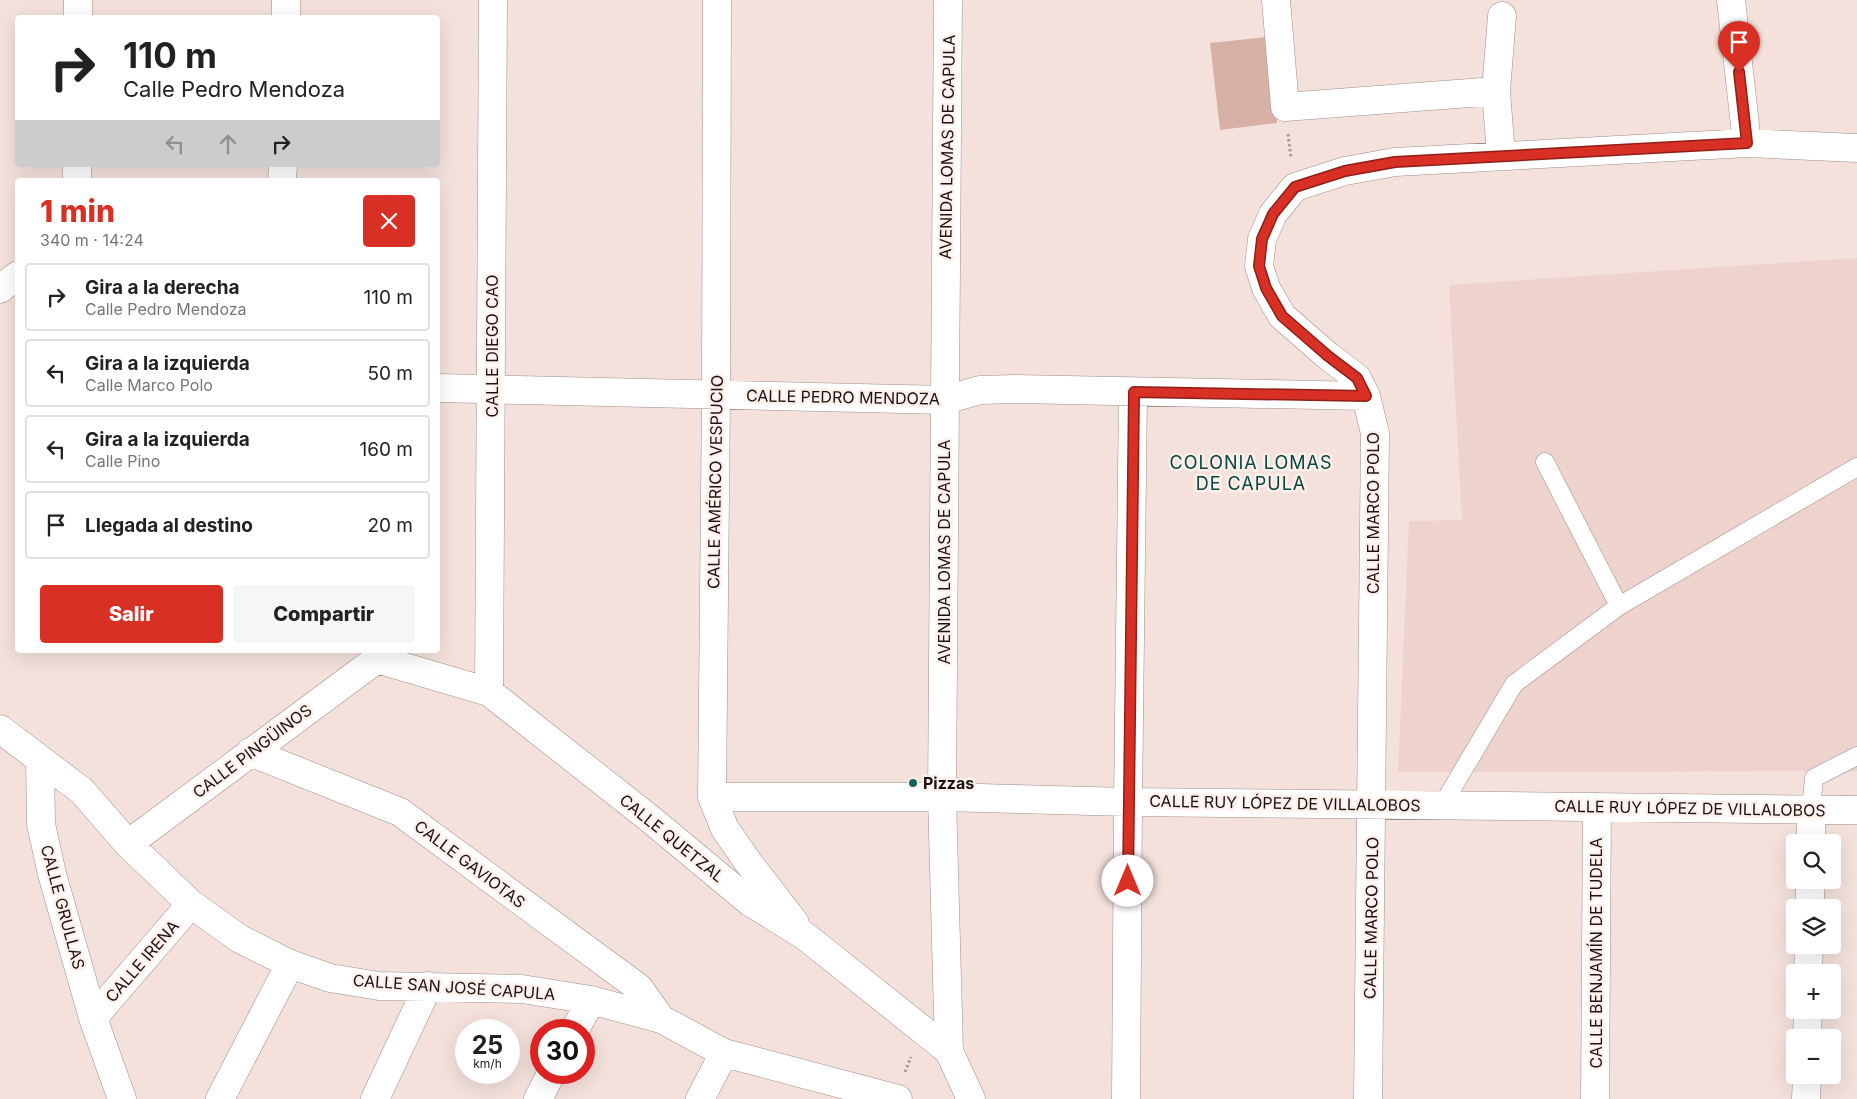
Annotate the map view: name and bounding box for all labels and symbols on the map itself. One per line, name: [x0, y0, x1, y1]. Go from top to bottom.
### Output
pin: [1718, 21, 1760, 72]
street label: AVENIDA LOMAS DE CAPULA: [935, 34, 959, 260]
street label: CALLE DIEGO CAO: [482, 275, 502, 417]
street label: CALLE AMÉRICO VESPUCIO: [703, 375, 727, 589]
street label: CALLE PEDRO MENDOZA: [746, 385, 940, 409]
street label: CALLE MARCO POLO: [1363, 432, 1383, 594]
street label: AVENIDA LOMAS DE CAPULA: [934, 440, 954, 664]
district label: COLONIA LOMAS DE CAPULA: [1170, 452, 1332, 494]
street label: CALLE PINGÜINOS: [189, 700, 315, 802]
place label: Pizzas: [923, 773, 974, 793]
marker: Pizzas: [907, 777, 919, 789]
street label: CALLE QUETZAL: [616, 790, 728, 886]
street label: CALLE RUY LÓPEZ DE VILLALOBOS: [1149, 791, 1421, 815]
street label: CALLE RUY LÓPEZ DE VILLALOBOS: [1554, 796, 1826, 820]
street label: CALLE GAVIOTAS: [411, 816, 529, 912]
street label: CALLE MARCO POLO: [1360, 837, 1382, 999]
street label: CALLE BENJAMÍN DE TUDELA: [1586, 837, 1606, 1069]
street label: CALLE GRULLAS: [37, 843, 89, 971]
position arrow: [1101, 854, 1153, 906]
street label: CALLE IRENA: [101, 916, 183, 1006]
street label: CALLE SAN JOSÉ CAPULA: [352, 970, 556, 1004]
speed limit sign: 30: [530, 1019, 595, 1084]

